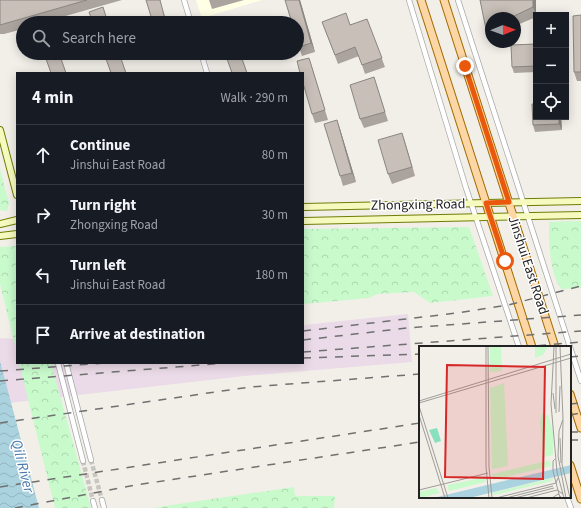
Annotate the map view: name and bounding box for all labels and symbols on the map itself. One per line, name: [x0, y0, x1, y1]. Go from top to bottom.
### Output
north arrow: [485, 12, 521, 48]
route end: [456, 57, 474, 75]
street label: Zhongxing Road: [370, 194, 466, 216]
street label: Jinshui East Road: [503, 213, 553, 317]
route start: [496, 252, 514, 270]
inset map: [419, 346, 571, 498]
water label: Qili River: [6, 437, 39, 496]

